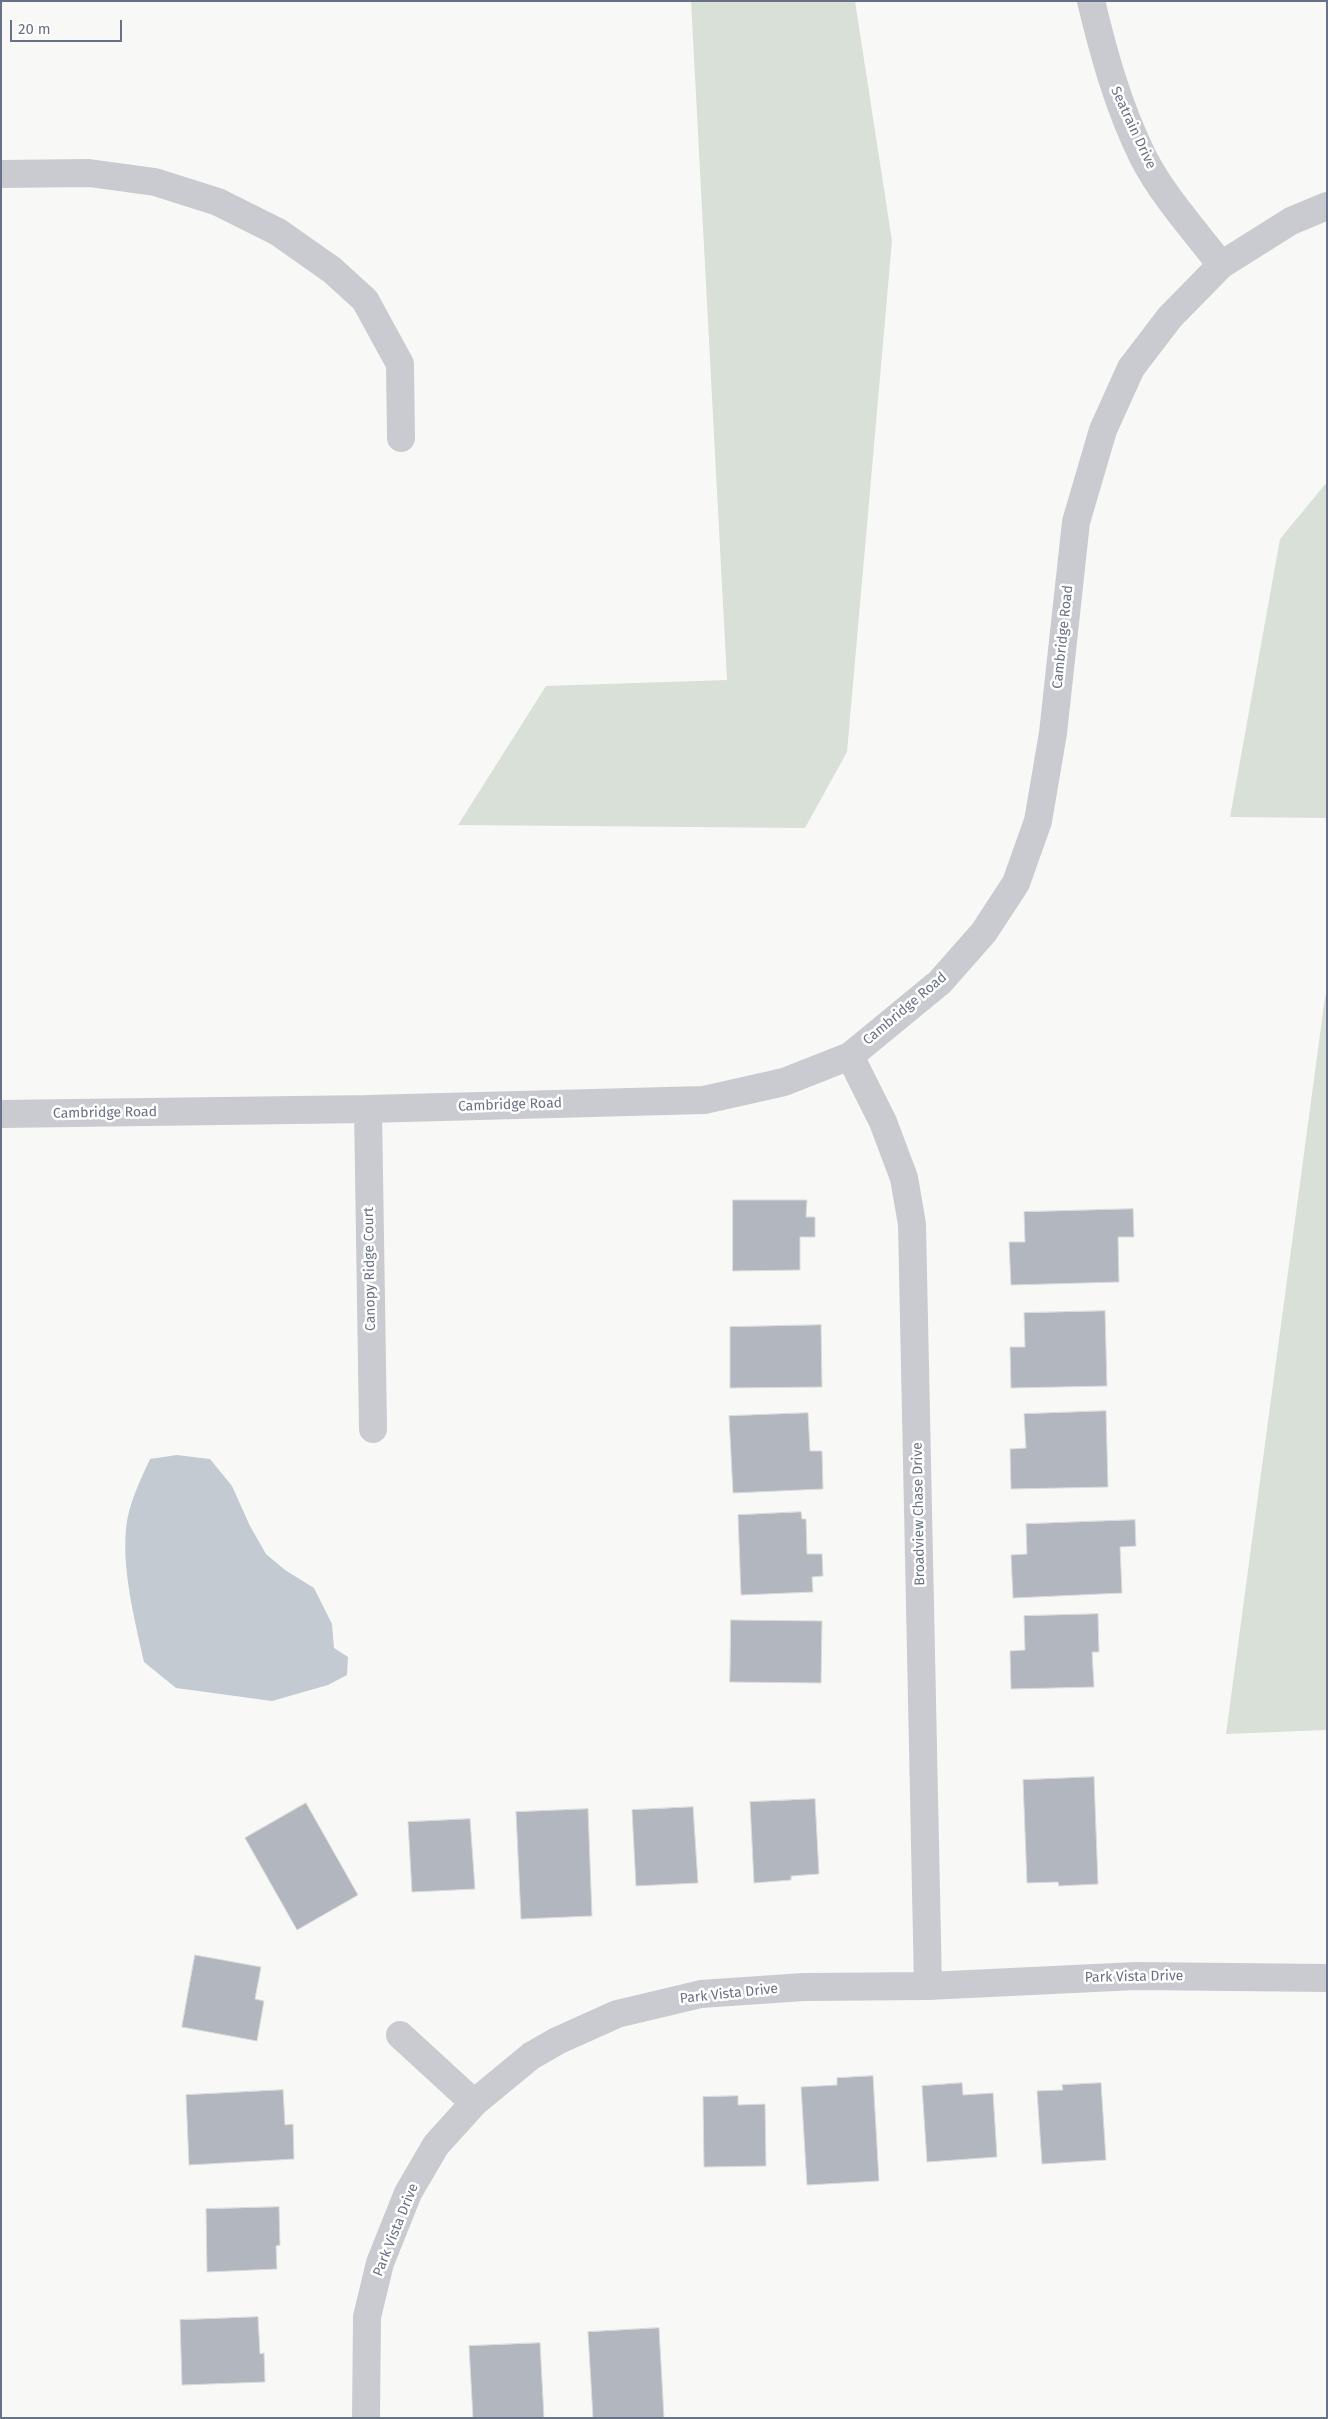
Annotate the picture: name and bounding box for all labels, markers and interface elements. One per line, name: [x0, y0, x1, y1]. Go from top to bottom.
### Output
scale bar: [12, 10, 125, 42]
text: 20 m: [18, 20, 51, 38]
street label: Seatrain Drive: [1107, 84, 1159, 172]
street label: Cambridge Road: [1049, 584, 1077, 690]
street label: Cambridge Road: [860, 969, 950, 1049]
street label: Cambridge Road: [458, 1095, 562, 1115]
street label: Cambridge Road: [53, 1104, 157, 1122]
street label: Canopy Ridge Court: [361, 1207, 379, 1331]
street label: Broadview Chase Drive: [909, 1442, 929, 1586]
street label: Park Vista Drive: [1085, 1968, 1183, 1986]
street label: Park Vista Drive: [679, 1980, 779, 2008]
street label: Park Vista Drive: [370, 2181, 422, 2279]

